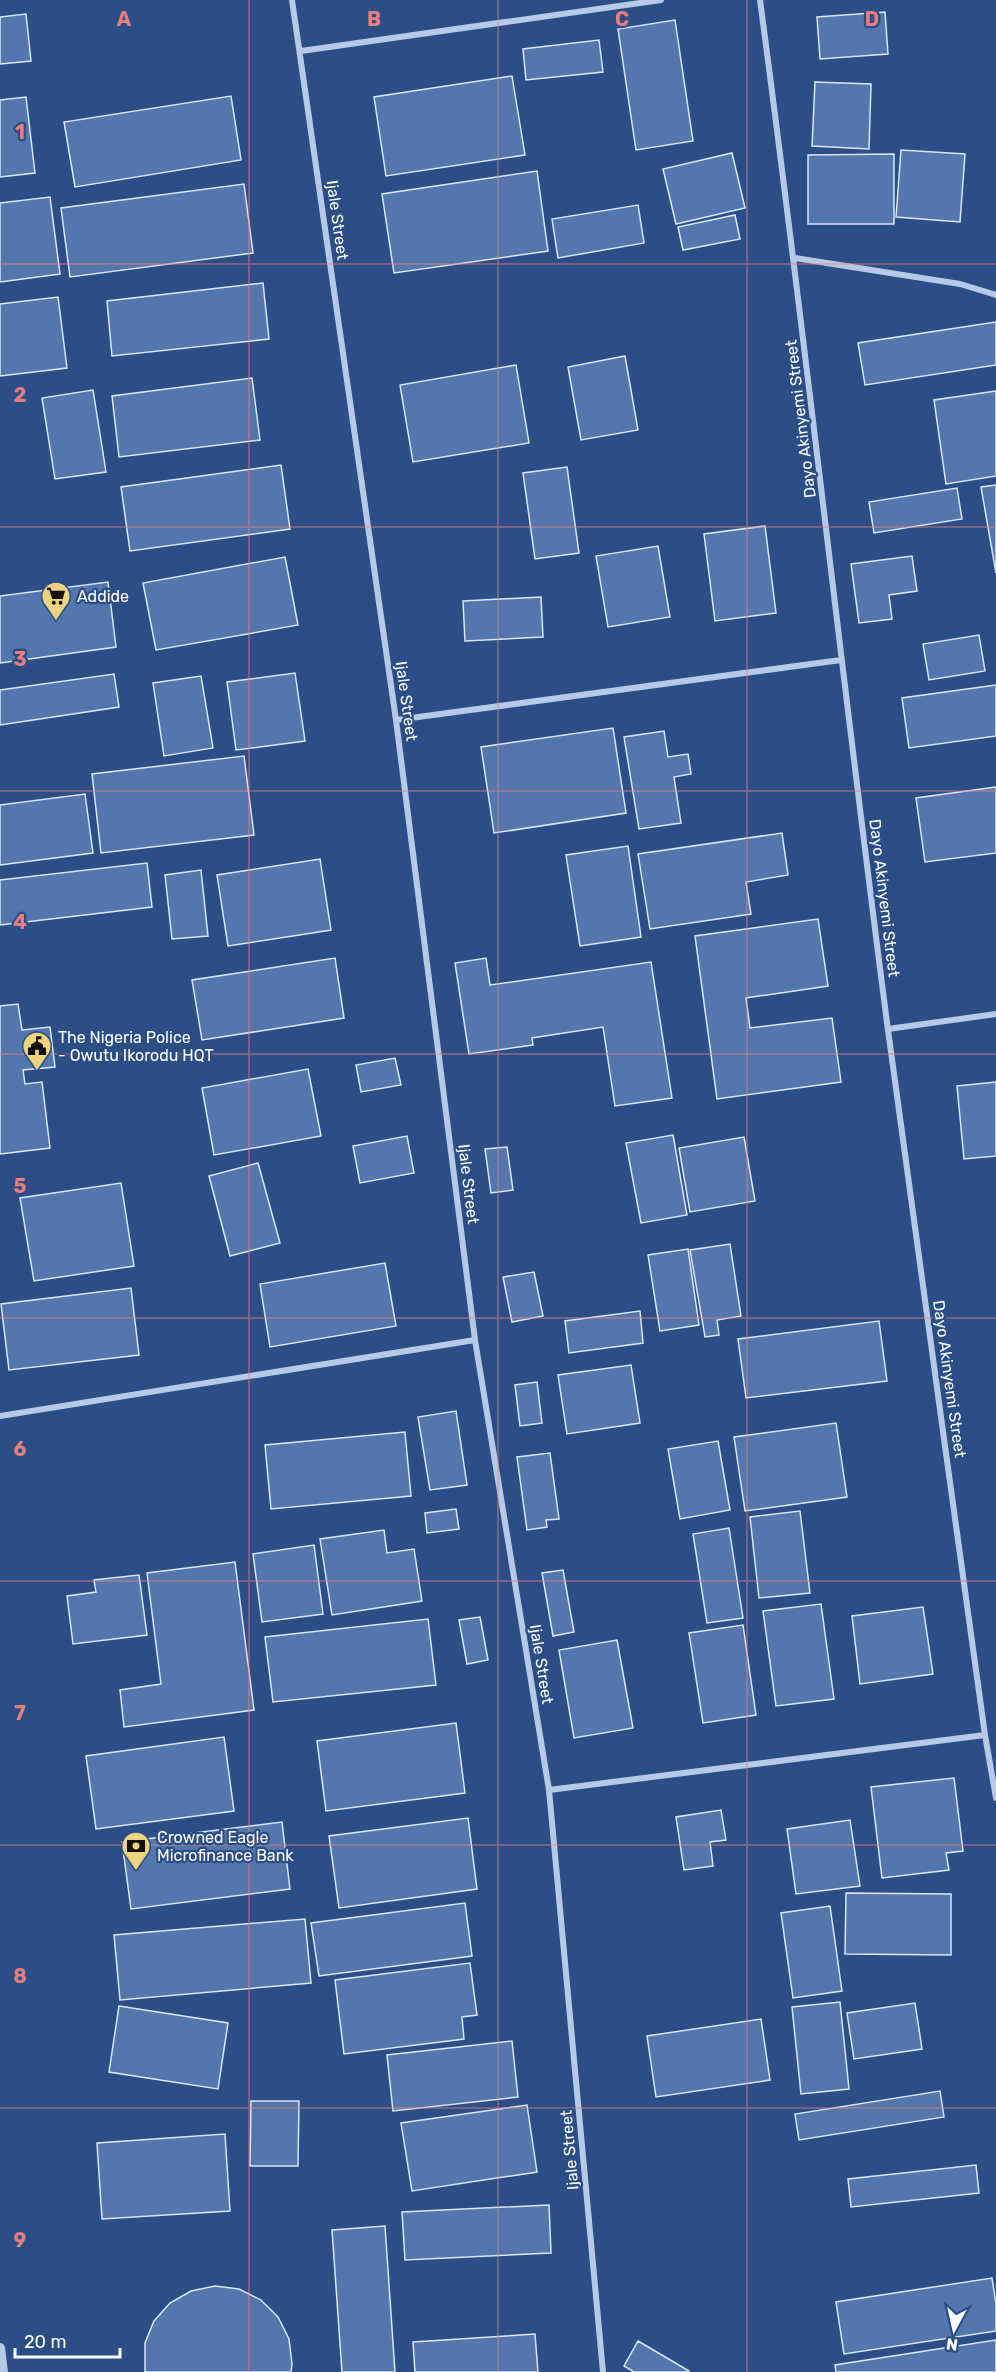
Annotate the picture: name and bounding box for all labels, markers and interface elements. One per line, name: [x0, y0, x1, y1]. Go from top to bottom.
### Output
text: A: [117, 7, 132, 31]
text: B: [367, 7, 381, 31]
text: C: [615, 7, 629, 31]
text: D: [865, 7, 879, 31]
text: 1: [15, 120, 25, 144]
street label: Ijale Street: [323, 179, 353, 261]
street label: Dayo Akinyemi Street: [781, 339, 820, 499]
text: 2: [14, 383, 27, 407]
supermarket icon: Addide: [40, 580, 72, 622]
place label: Addide: [77, 587, 129, 606]
text: 3: [13, 647, 27, 671]
street label: Ijale Street: [392, 660, 422, 742]
street label: Dayo Akinyemi Street: [865, 818, 904, 978]
text: 4: [13, 910, 27, 934]
place label: The Nigeria Police - Owutu Ikorodu HQT: [58, 1028, 214, 1065]
public building icon: The Nigeria Police - Owutu Ikorodu HQT: [21, 1030, 53, 1072]
street label: Ijale Street: [454, 1143, 483, 1225]
text: 5: [14, 1174, 27, 1198]
street label: Dayo Akinyemi Street: [929, 1299, 970, 1459]
text: 6: [13, 1437, 27, 1461]
street label: Ijale Street: [526, 1623, 557, 1705]
text: 7: [14, 1701, 26, 1725]
place label: Crowned Eagle Microfinance Bank: [157, 1828, 294, 1865]
bank icon: Crowned Eagle Microfinance Bank: [120, 1830, 152, 1872]
text: 8: [13, 1964, 27, 1988]
street label: Ijale Street: [557, 2109, 582, 2191]
text: 9: [14, 2228, 27, 2252]
north arrow: [924, 2300, 984, 2360]
scale bar: [15, 2321, 120, 2359]
text: 20 m: [24, 2331, 66, 2353]
text: N: [945, 2334, 959, 2355]

